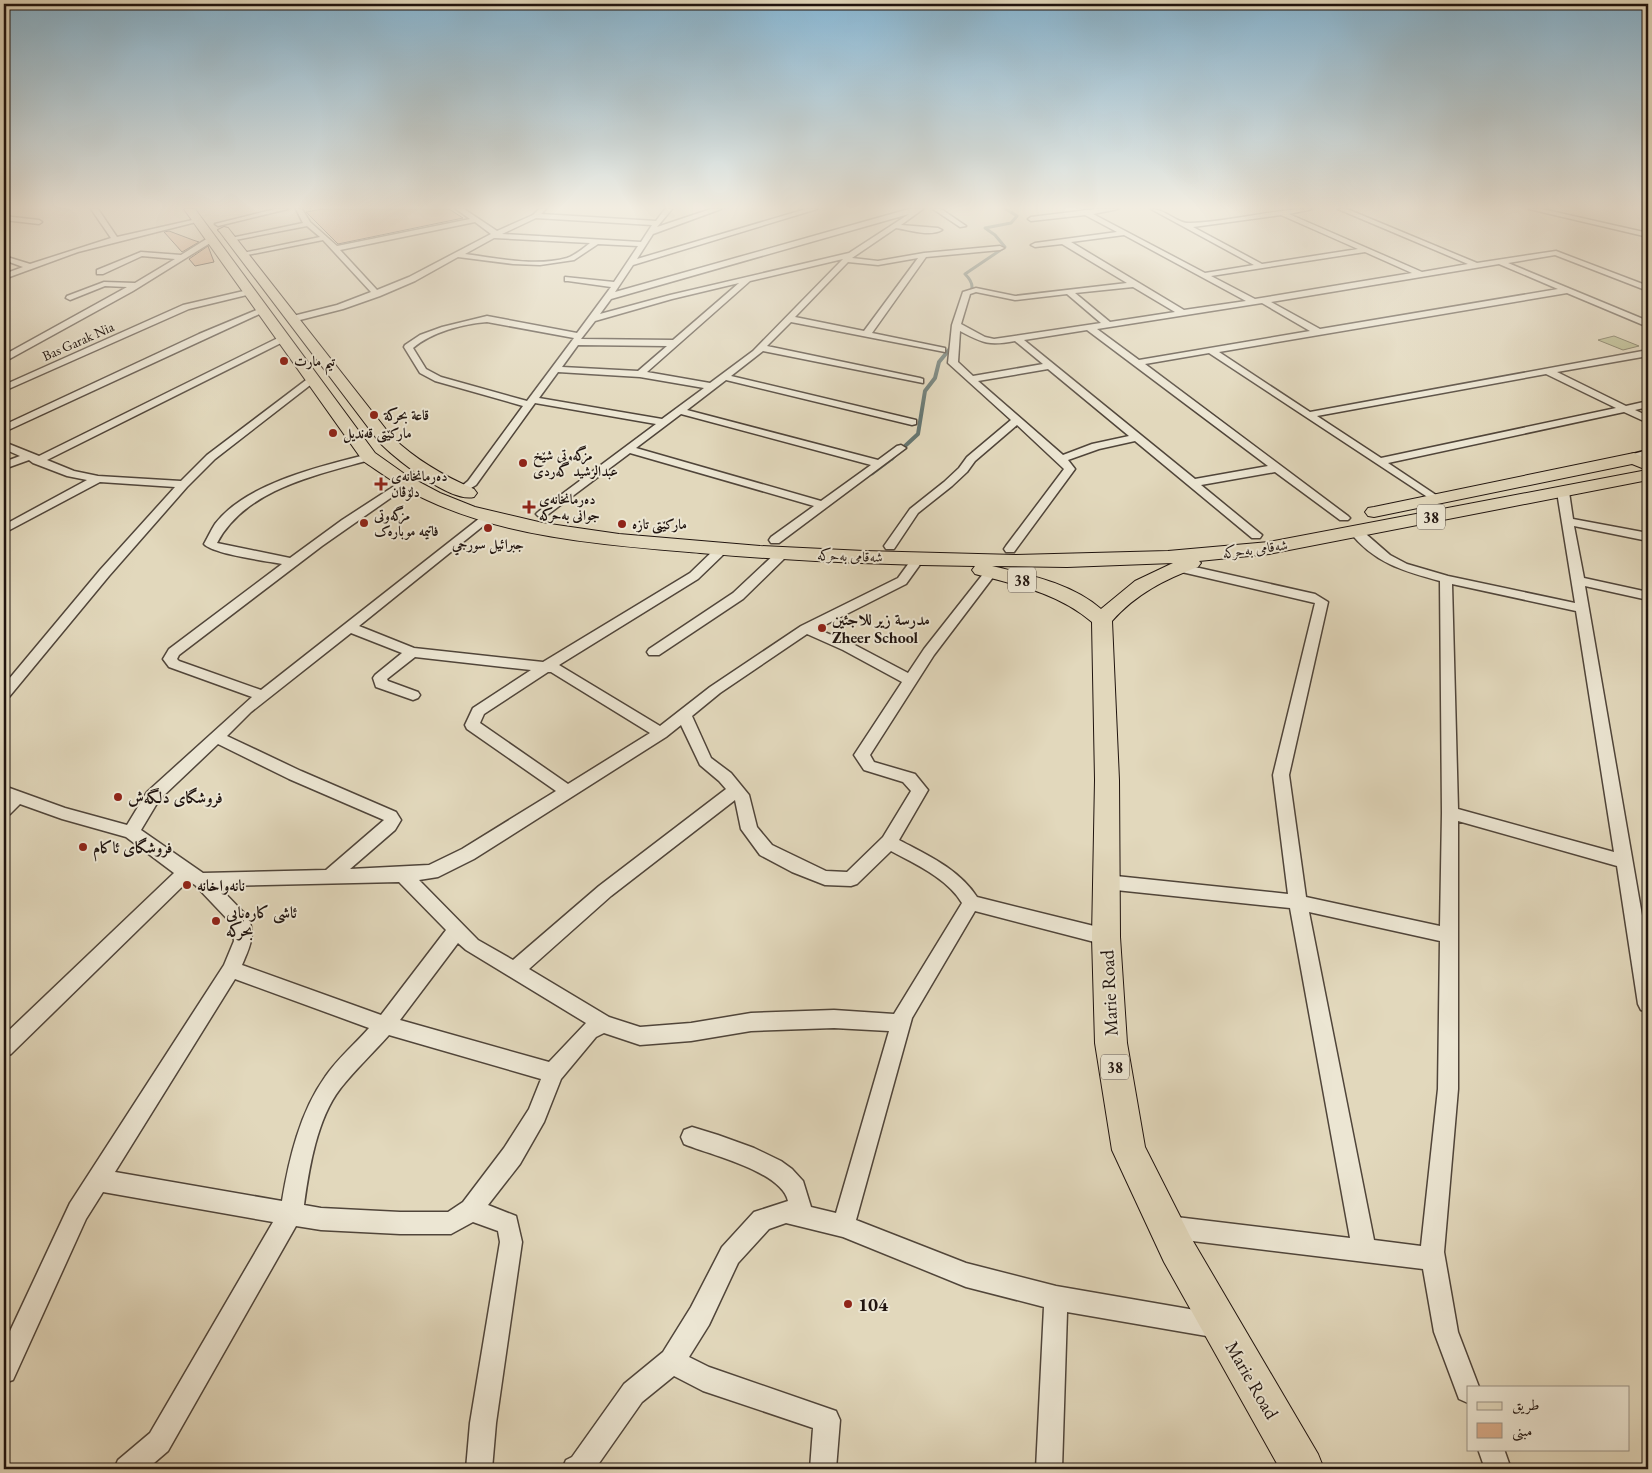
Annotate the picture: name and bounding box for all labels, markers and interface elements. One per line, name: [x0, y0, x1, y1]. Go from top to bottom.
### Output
street label: Bas Garak Nia: [39, 317, 117, 365]
place label: تيم مارت: [294, 352, 335, 376]
marker: تيم مارت: [278, 355, 290, 367]
place label: قاعة بحركة: [383, 406, 429, 425]
marker: قاعة بحركة: [368, 409, 380, 421]
place label: مارکێتی قەندیل: [343, 424, 412, 443]
marker: مارکێتی قەندیل: [327, 427, 339, 439]
place label: مزگەوتی شێخ عبدالرشید گەردی: [533, 445, 618, 480]
marker: مزگەوتی شێخ عبدالرشید گەردی: [517, 457, 529, 469]
place label: دەرمانخانەی دلۆڤان: [391, 467, 448, 501]
marker: دەرمانخانەی دلۆڤان: [375, 478, 387, 490]
place label: دەرمانخانەی جوانی بەحرکە: [539, 490, 600, 524]
marker: دەرمانخانەی جوانی بەحرکە: [523, 501, 535, 513]
road number: 38: [1417, 504, 1445, 530]
place label: مزگەوتی فاتیمە موبارەک: [373, 505, 439, 540]
place label: مارکێتی تازە: [632, 515, 687, 534]
marker: مزگەوتی فاتیمە موبارەک: [358, 517, 370, 529]
marker: مارکێتی تازە: [616, 518, 628, 530]
marker: جبرائيل سورجي: [482, 522, 494, 534]
place label: جبرائيل سورجي: [451, 535, 524, 556]
street label: شەقامی بەحرکە: [1221, 536, 1289, 562]
street label: شەقامی بەحرکە: [817, 546, 883, 566]
road number: 38: [1008, 568, 1036, 592]
place label: مدرسة زير للاجئين Zheer School: [832, 609, 930, 648]
marker: مدرسة زير للاجئين Zheer School: [816, 622, 828, 634]
place label: فروشگای دلگه‌ش: [128, 787, 223, 808]
marker: فروشگای دلگه‌ش: [112, 791, 124, 803]
place label: فروشگای ئاکام: [93, 837, 173, 862]
marker: فروشگای ئاکام: [77, 841, 89, 853]
place label: نانەواخانە: [197, 875, 245, 896]
marker: نانەواخانە: [181, 879, 193, 891]
place label: ئاشی کارەبایی بحرکە: [225, 902, 298, 941]
marker: ئاشی کارەبایی بحرکە: [210, 915, 222, 927]
street label: Marie Road: [1094, 949, 1124, 1037]
road number: 38: [1101, 1054, 1129, 1080]
place label: 104: [858, 1292, 889, 1317]
marker: 104: [842, 1298, 854, 1310]
street label: Marie Road: [1220, 1336, 1285, 1424]
legend: [1467, 1386, 1630, 1450]
text: طريق: [1512, 1395, 1539, 1415]
text: مبنى: [1512, 1421, 1532, 1442]

